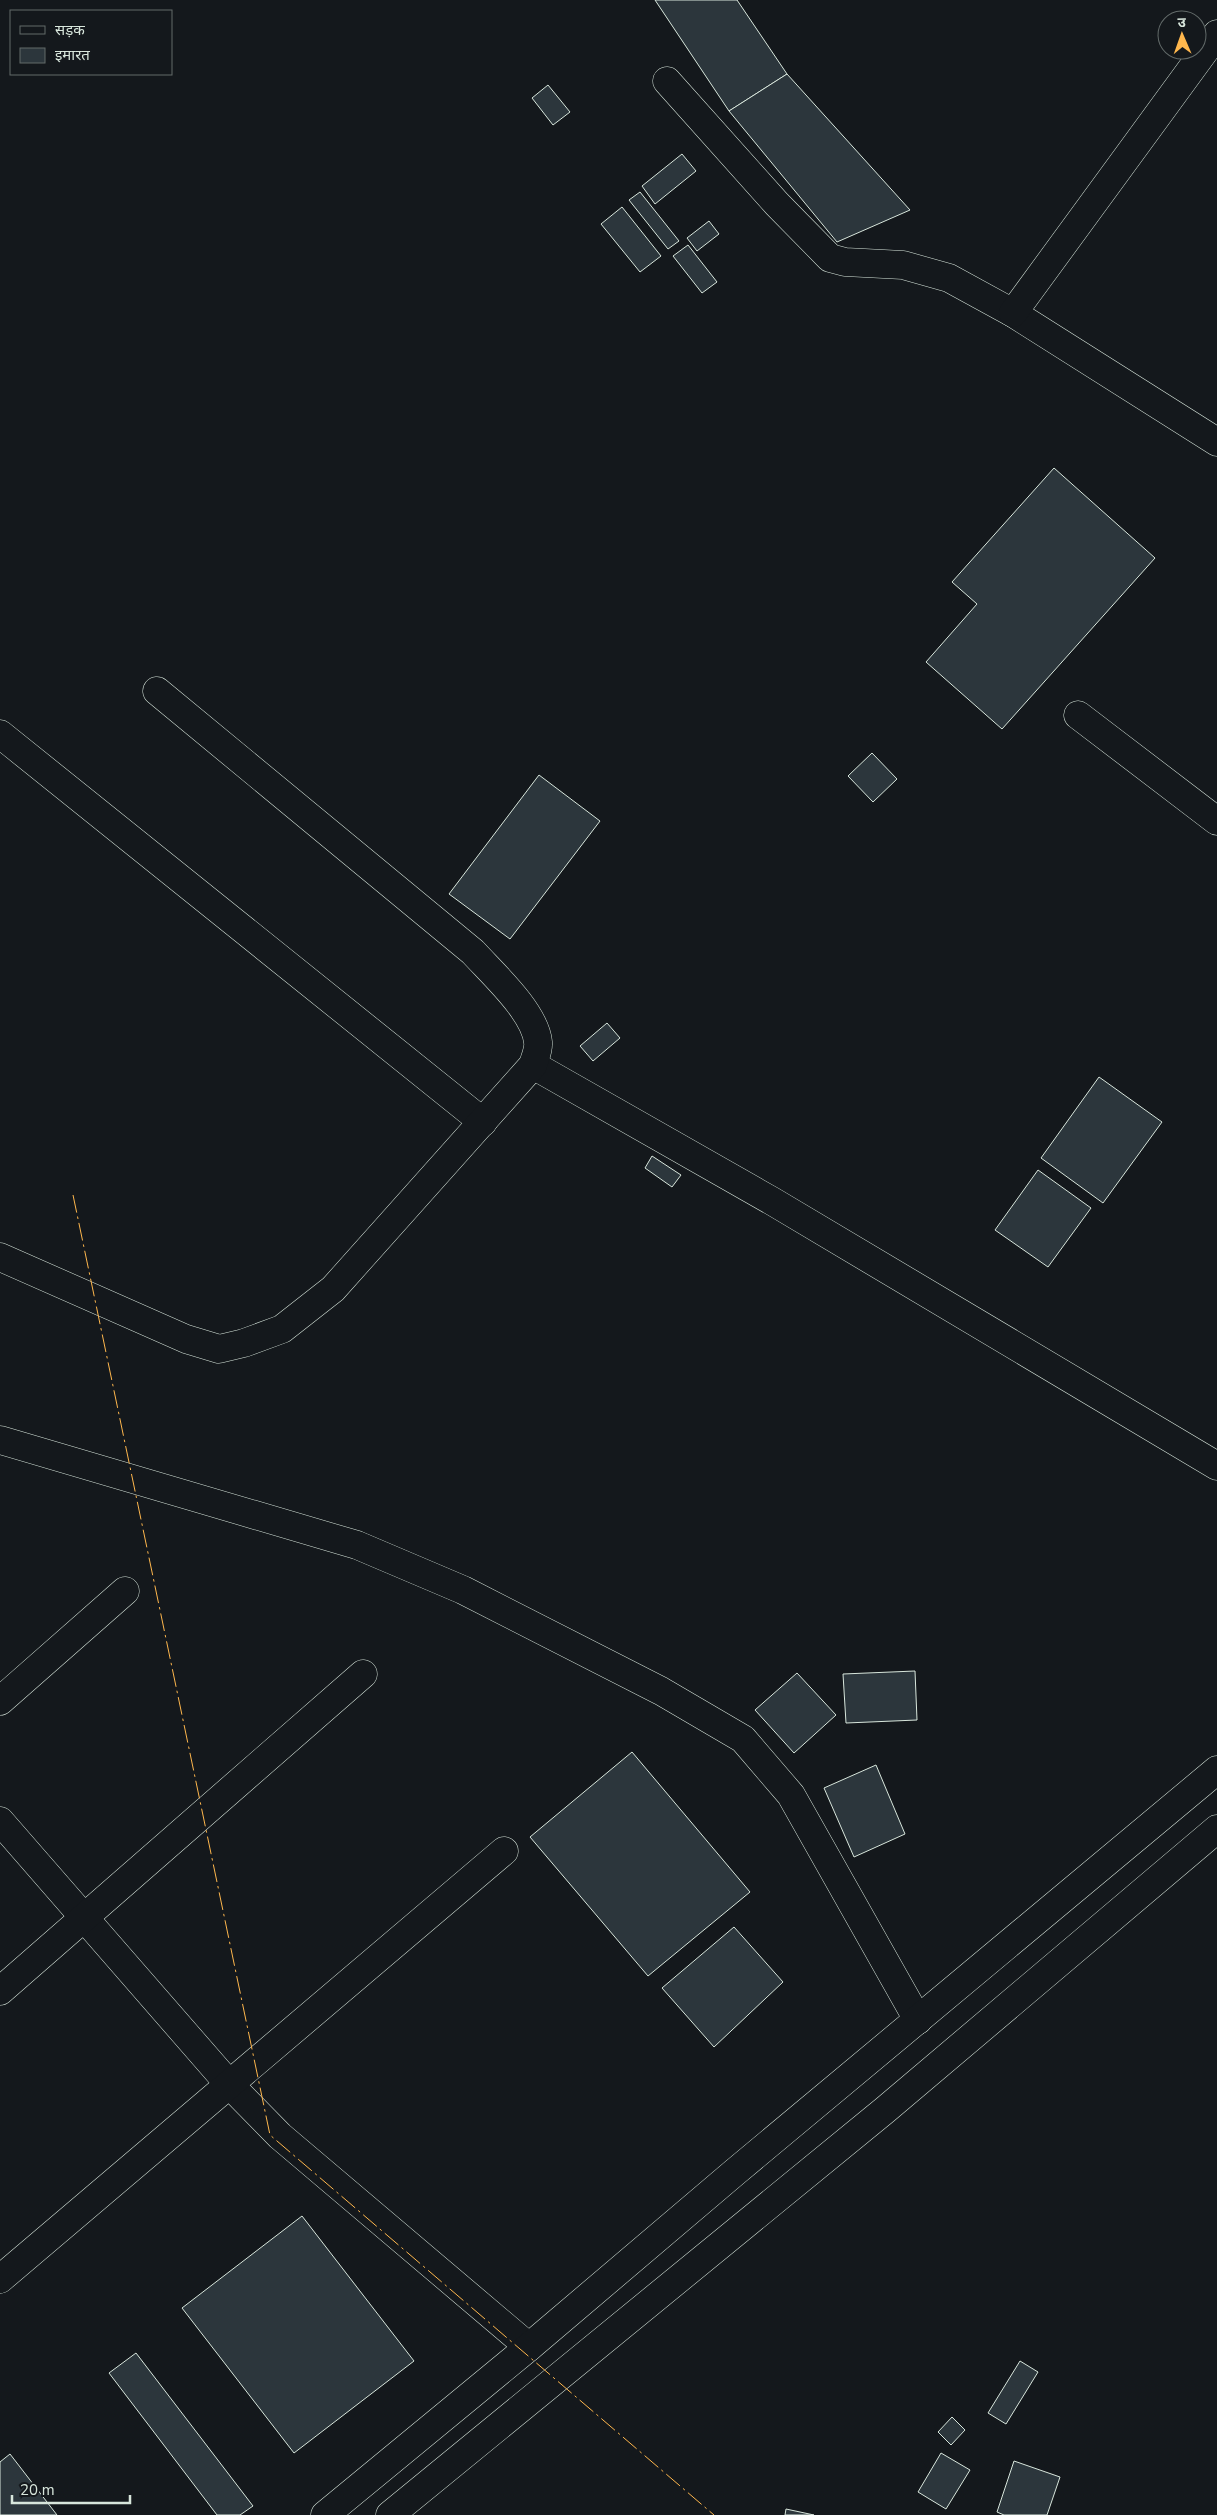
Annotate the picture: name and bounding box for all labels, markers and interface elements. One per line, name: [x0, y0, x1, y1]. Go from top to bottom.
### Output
legend: [10, 10, 172, 75]
north arrow: [1157, 10, 1207, 60]
text: उ: [1177, 13, 1187, 32]
text: सड़क: [55, 20, 85, 40]
text: इमारत: [55, 45, 90, 65]
scale bar: [12, 2472, 130, 2504]
text: 20 m: [20, 2480, 55, 2500]

